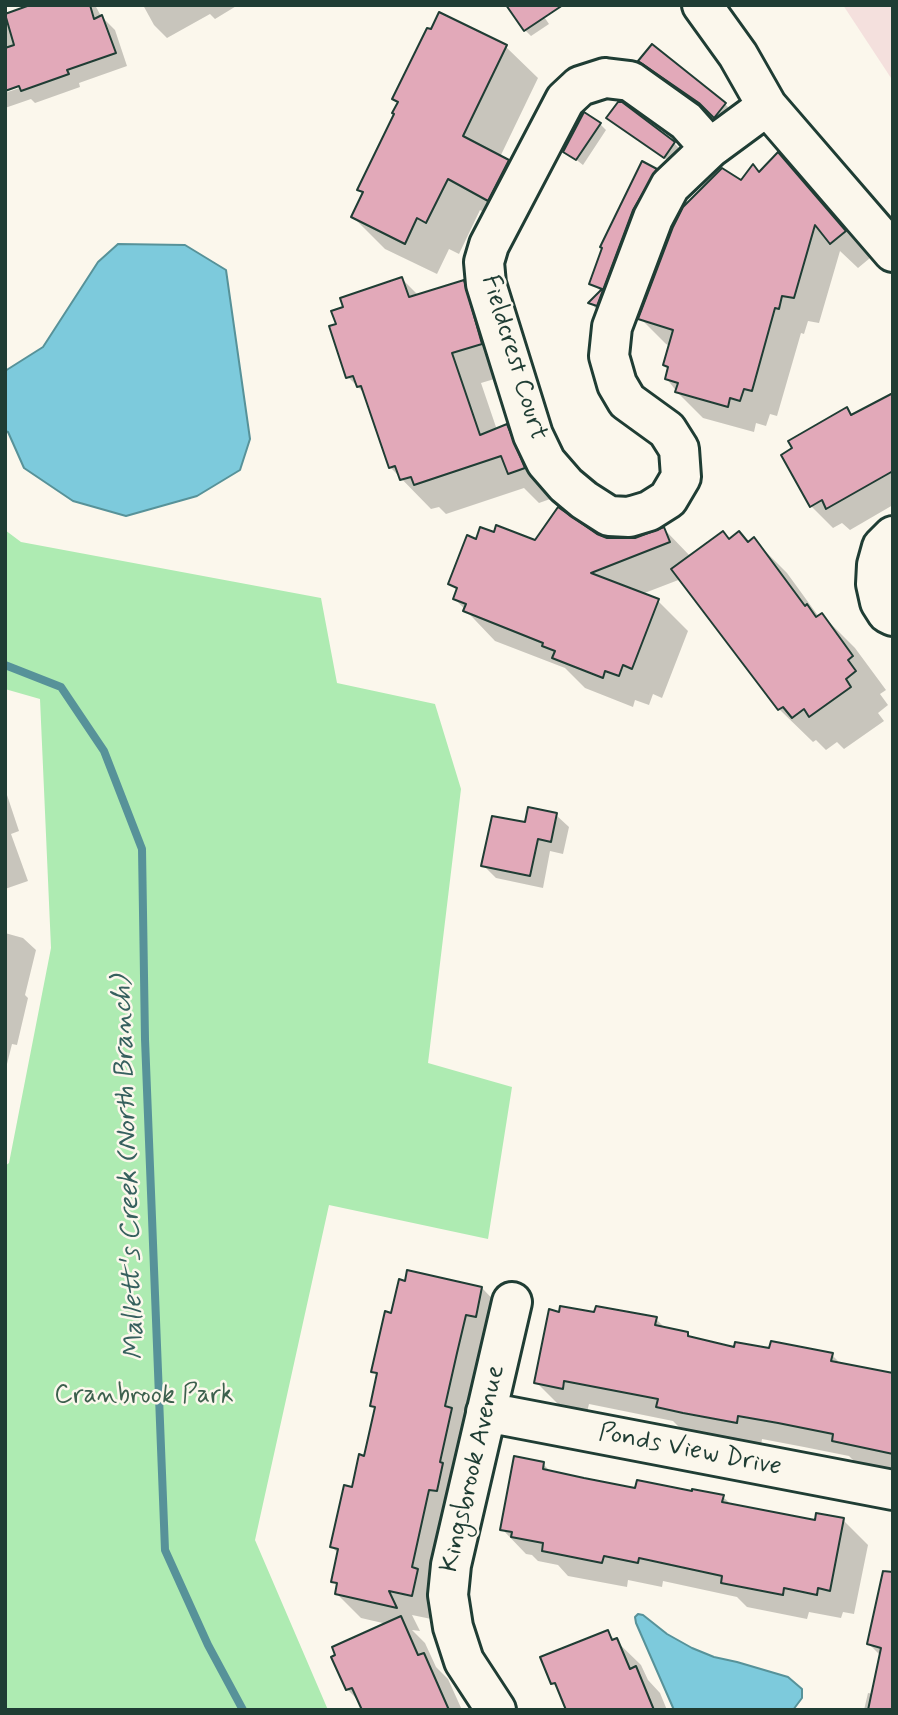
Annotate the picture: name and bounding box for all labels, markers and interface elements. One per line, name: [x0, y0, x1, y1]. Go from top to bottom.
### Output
street label: Fieldcrest Court: [473, 272, 553, 444]
water label: Mallett's Creek (North Branch): [106, 975, 154, 1361]
street label: Kingsbrook Avenue: [435, 1362, 513, 1576]
park label: Cranbrook Park: [54, 1381, 234, 1413]
street label: Ponds View Drive: [596, 1418, 784, 1484]

